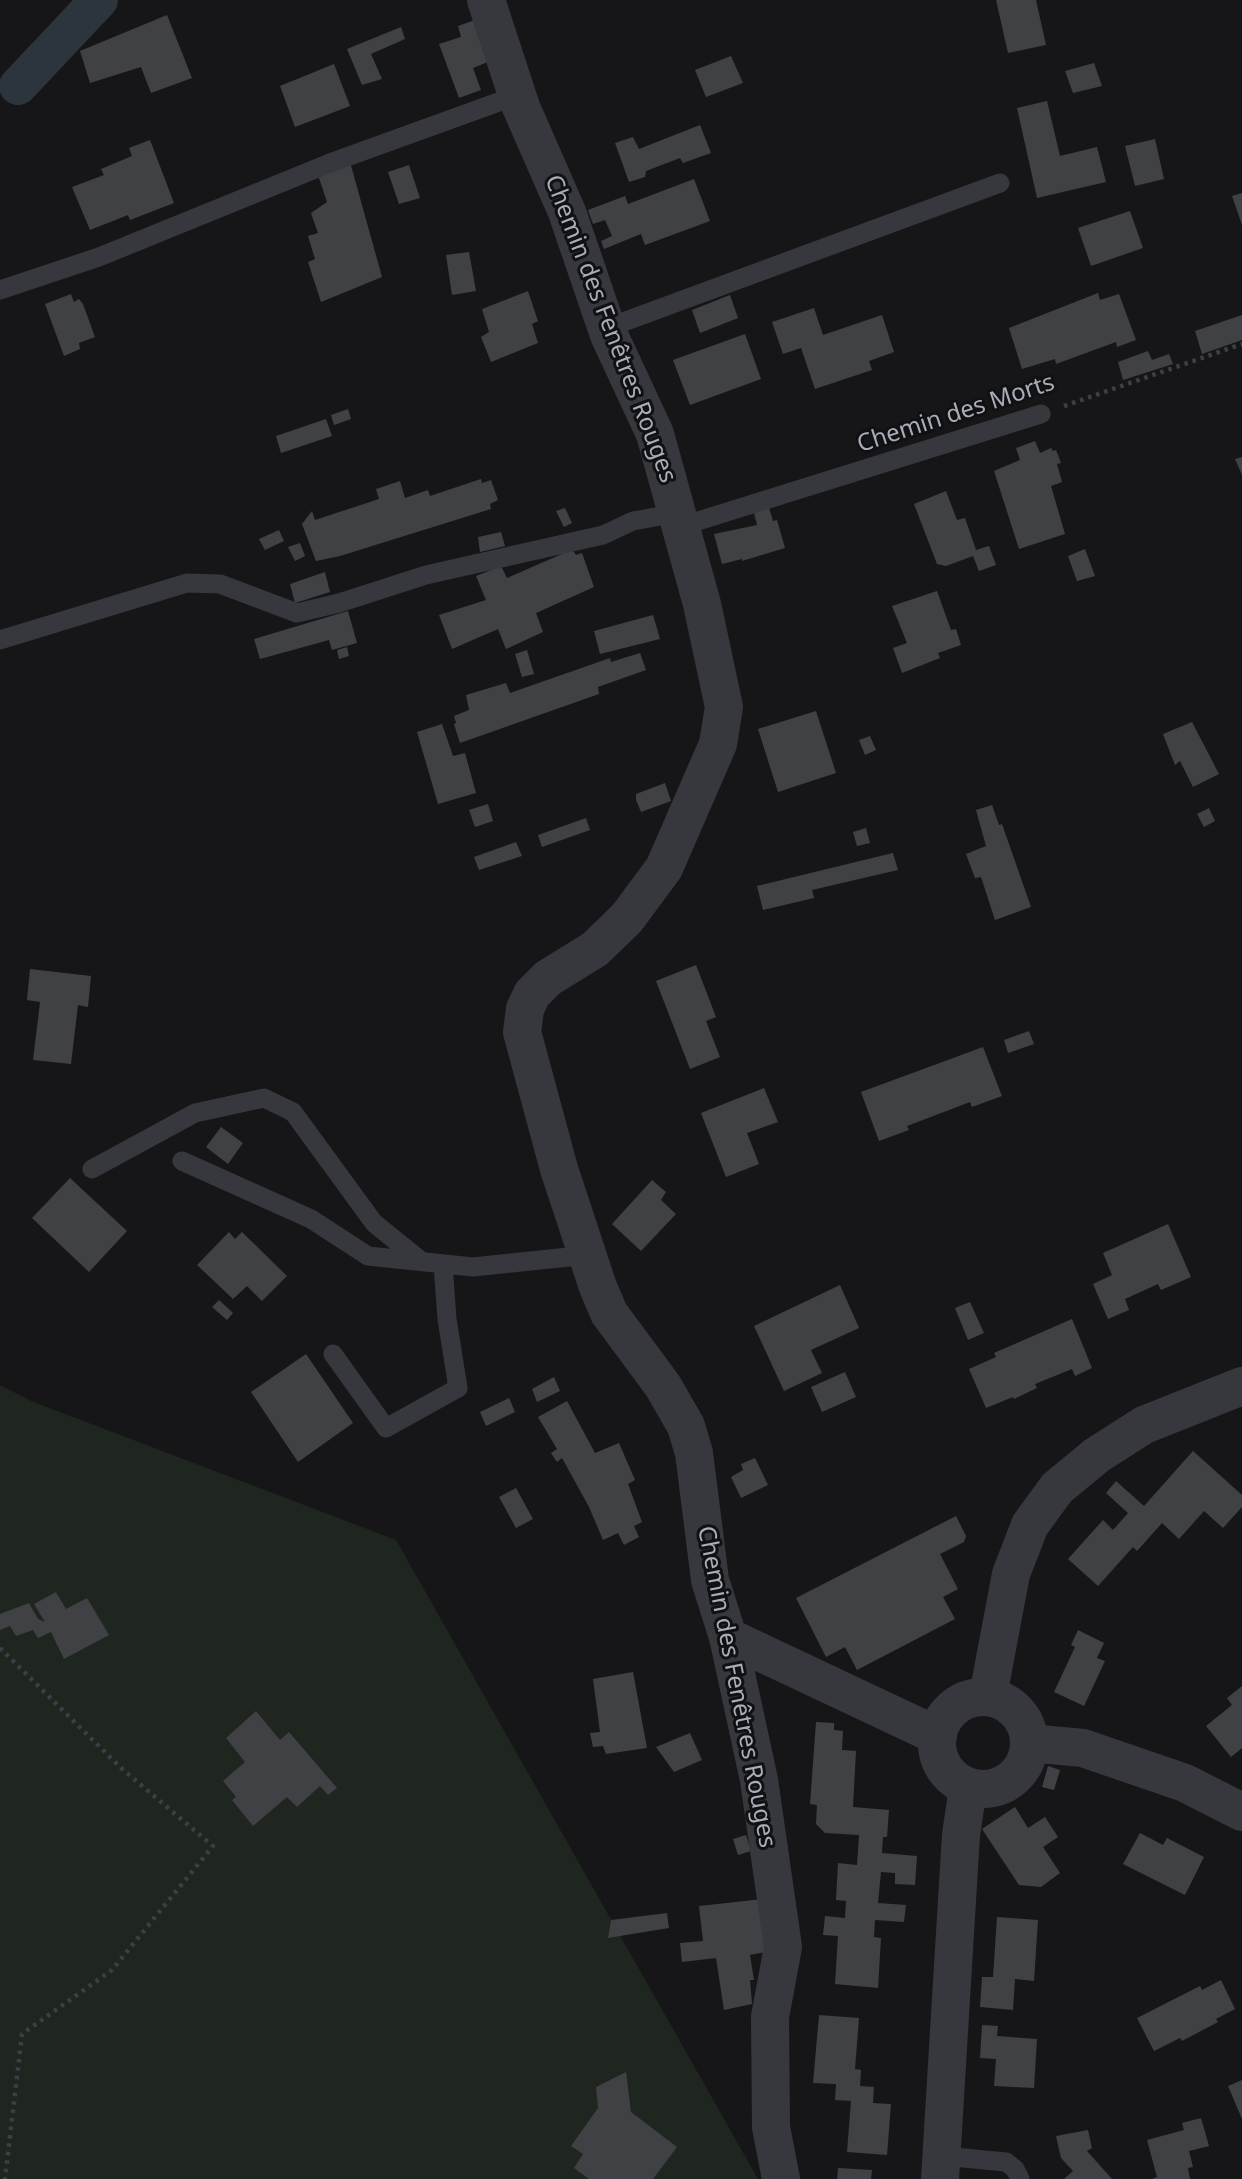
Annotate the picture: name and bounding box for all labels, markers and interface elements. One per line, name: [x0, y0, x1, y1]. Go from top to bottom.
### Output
street label: Chemin des Fenêtres Rouges: [538, 171, 682, 487]
street label: Chemin des Morts: [854, 369, 1058, 459]
street label: Chemin des Fenêtres Rouges: [691, 1524, 781, 1850]

